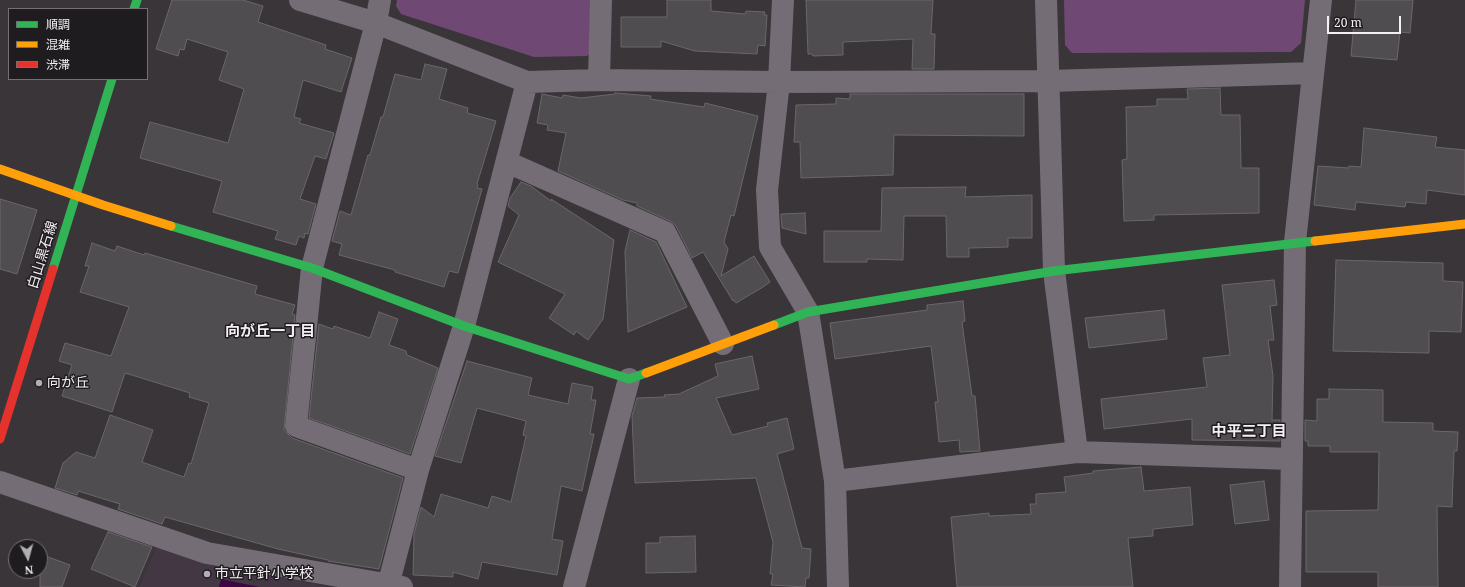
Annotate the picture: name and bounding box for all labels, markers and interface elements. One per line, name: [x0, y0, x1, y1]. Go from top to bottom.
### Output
legend: [8, 8, 148, 80]
scale bar: [1329, 8, 1403, 34]
text: 20 m: [1334, 14, 1362, 31]
text: 順調: [46, 16, 70, 33]
text: 混雑: [46, 36, 70, 53]
text: 渋滞: [46, 56, 70, 73]
street label: 白山黒石線: [25, 219, 61, 291]
district label: 向が丘一丁目: [225, 323, 315, 341]
place label: 向が丘: [47, 375, 89, 391]
marker: 向が丘: [34, 378, 44, 388]
district label: 中平三丁目: [1212, 423, 1286, 441]
north arrow: [8, 539, 48, 579]
text: N: [24, 563, 34, 578]
place label: 市立平針小学校: [215, 566, 313, 582]
marker: 市立平針小学校: [202, 569, 212, 579]

